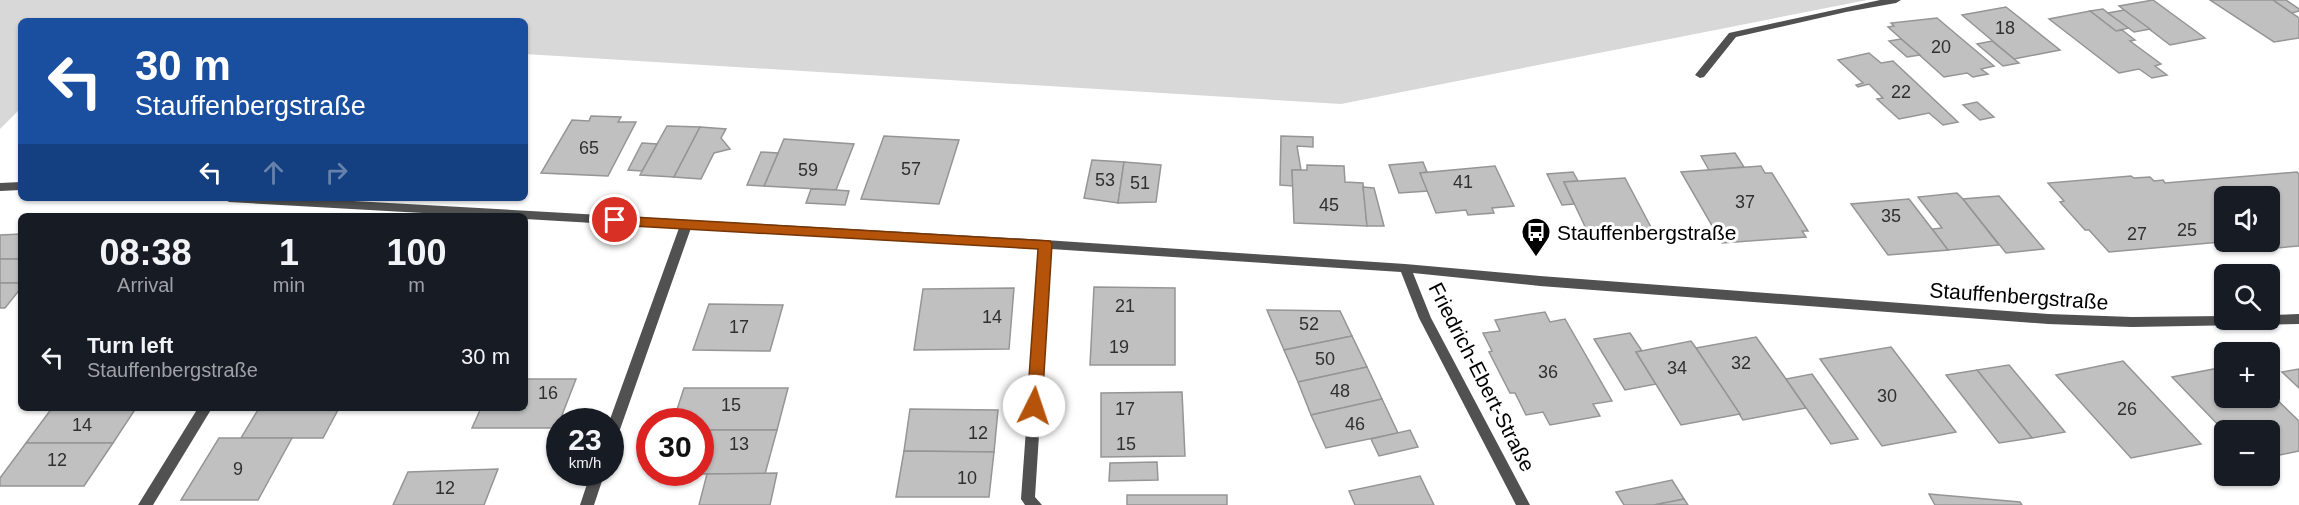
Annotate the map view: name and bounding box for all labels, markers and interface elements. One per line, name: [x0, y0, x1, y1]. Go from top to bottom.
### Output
house number: 18: [1995, 18, 2015, 38]
house number: 20: [1931, 37, 1951, 57]
icon: left: [36, 42, 114, 120]
text: 30 m: [135, 42, 231, 89]
house number: 22: [1891, 82, 1911, 102]
text: Stauffenbergstraße: [135, 91, 366, 121]
house number: 65: [579, 138, 599, 158]
icon: left: [194, 156, 227, 189]
icon: ahead: [257, 156, 290, 189]
icon: right: [320, 156, 353, 189]
house number: 57: [901, 159, 921, 179]
house number: 59: [798, 160, 818, 180]
house number: 53: [1095, 170, 1115, 190]
house number: 41: [1453, 172, 1473, 192]
house number: 51: [1130, 173, 1150, 193]
map controls: [2214, 186, 2280, 486]
button: sound: [2214, 186, 2280, 252]
house number: 37: [1735, 192, 1755, 212]
pin: [589, 194, 640, 245]
house number: 45: [1319, 195, 1339, 215]
icon: arrive: [598, 203, 631, 236]
house number: 35: [1881, 206, 1901, 226]
bus stop icon: Stauffenbergstraße: [1520, 216, 1552, 258]
house number: 25: [2177, 220, 2197, 240]
place label: Stauffenbergstraße: [1557, 221, 1736, 244]
house number: 27: [2127, 224, 2147, 244]
text: 08:38: [99, 232, 191, 273]
text: 1: [279, 232, 299, 273]
text: 100: [386, 232, 447, 273]
button: search: [2214, 264, 2280, 330]
text: Arrival: [117, 274, 174, 296]
text: min: [273, 274, 305, 296]
text: m: [408, 274, 425, 296]
street label: Stauffenbergstraße: [1929, 278, 2109, 314]
street label: Friedrich-Ebert-Straße: [1424, 279, 1540, 475]
house number: 21: [1115, 296, 1135, 316]
house number: 14: [982, 307, 1002, 327]
house number: 52: [1299, 314, 1319, 334]
house number: 17: [729, 317, 749, 337]
text: Turn left: [87, 333, 173, 358]
house number: 19: [1109, 337, 1129, 357]
icon: left: [36, 341, 69, 374]
button: +: [2214, 342, 2280, 408]
text: 30 m: [461, 344, 510, 369]
house number: 50: [1315, 349, 1335, 369]
house number: 32: [1731, 353, 1751, 373]
house number: 34: [1667, 358, 1687, 378]
text: Stauffenbergstraße: [87, 359, 258, 381]
house number: 36: [1538, 362, 1558, 382]
position arrow: [1002, 374, 1066, 438]
house number: 48: [1330, 381, 1350, 401]
house number: 16: [538, 383, 558, 403]
house number: 30: [1877, 386, 1897, 406]
house number: 15: [721, 395, 741, 415]
house number: 17: [1115, 399, 1135, 419]
house number: 26: [2117, 399, 2137, 419]
speed limit sign: 30: [636, 408, 714, 486]
house number: 46: [1345, 414, 1365, 434]
house number: 14: [72, 415, 92, 435]
button: −: [2214, 420, 2280, 486]
text: 23: [568, 423, 602, 456]
house number: 12: [968, 423, 988, 443]
house number: 13: [729, 434, 749, 454]
house number: 15: [1116, 434, 1136, 454]
house number: 12: [47, 450, 67, 470]
text: km/h: [569, 454, 601, 471]
house number: 9: [233, 459, 243, 479]
house number: 10: [957, 468, 977, 488]
house number: 12: [435, 478, 455, 498]

